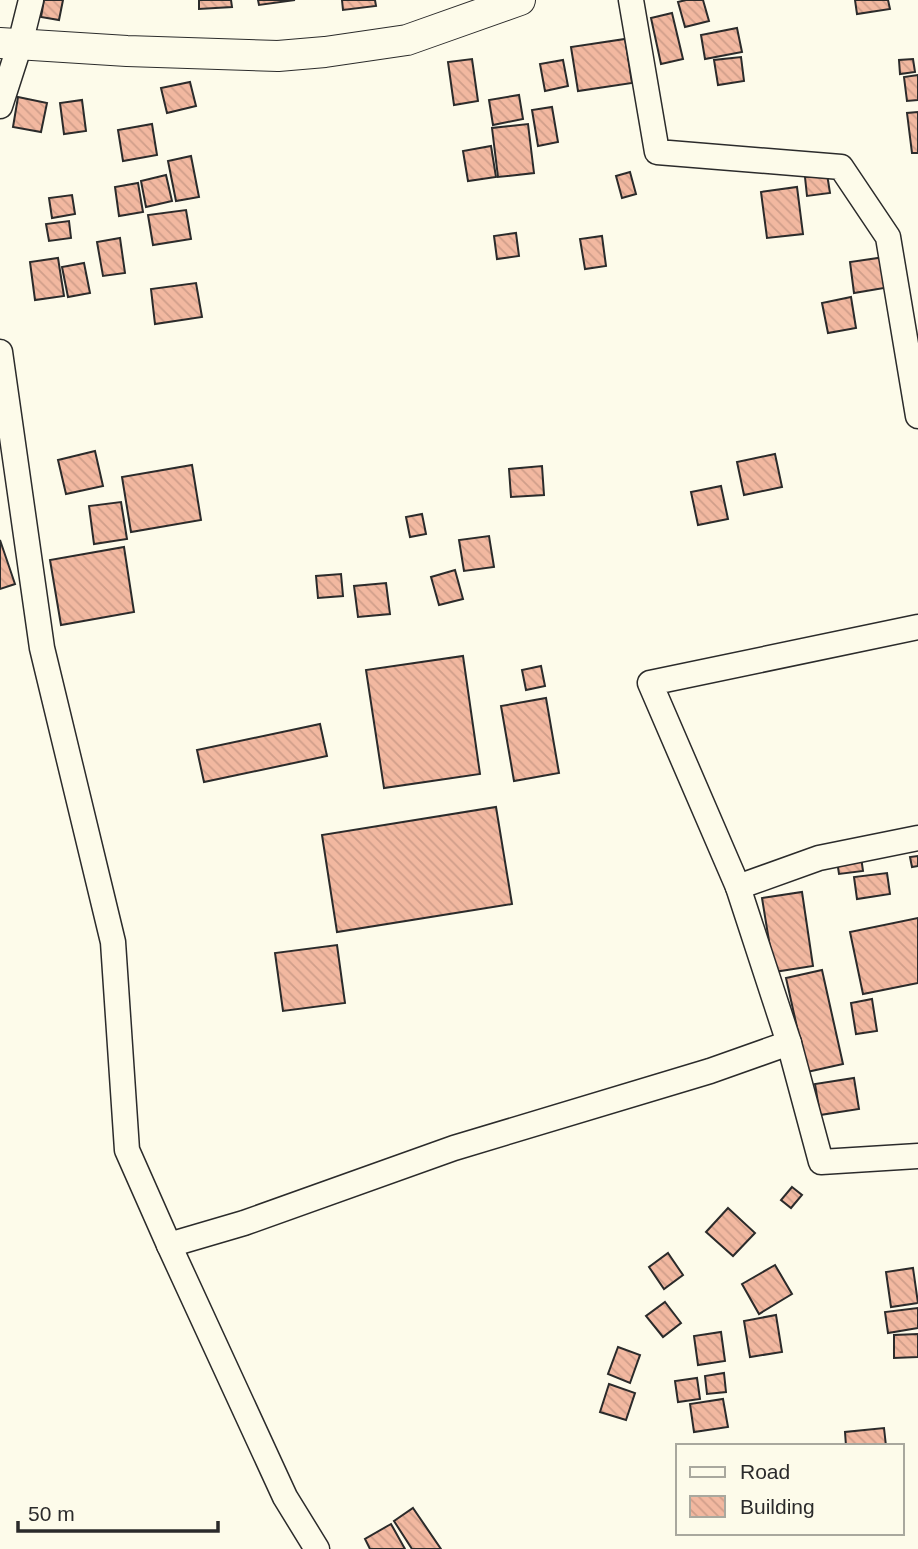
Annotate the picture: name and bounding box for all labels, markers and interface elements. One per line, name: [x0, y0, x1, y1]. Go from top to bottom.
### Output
legend: [676, 1444, 904, 1535]
text: Road: [740, 1460, 790, 1483]
scale bar: [18, 1490, 217, 1534]
text: Building: [740, 1495, 815, 1518]
text: 50 m: [28, 1502, 75, 1525]

